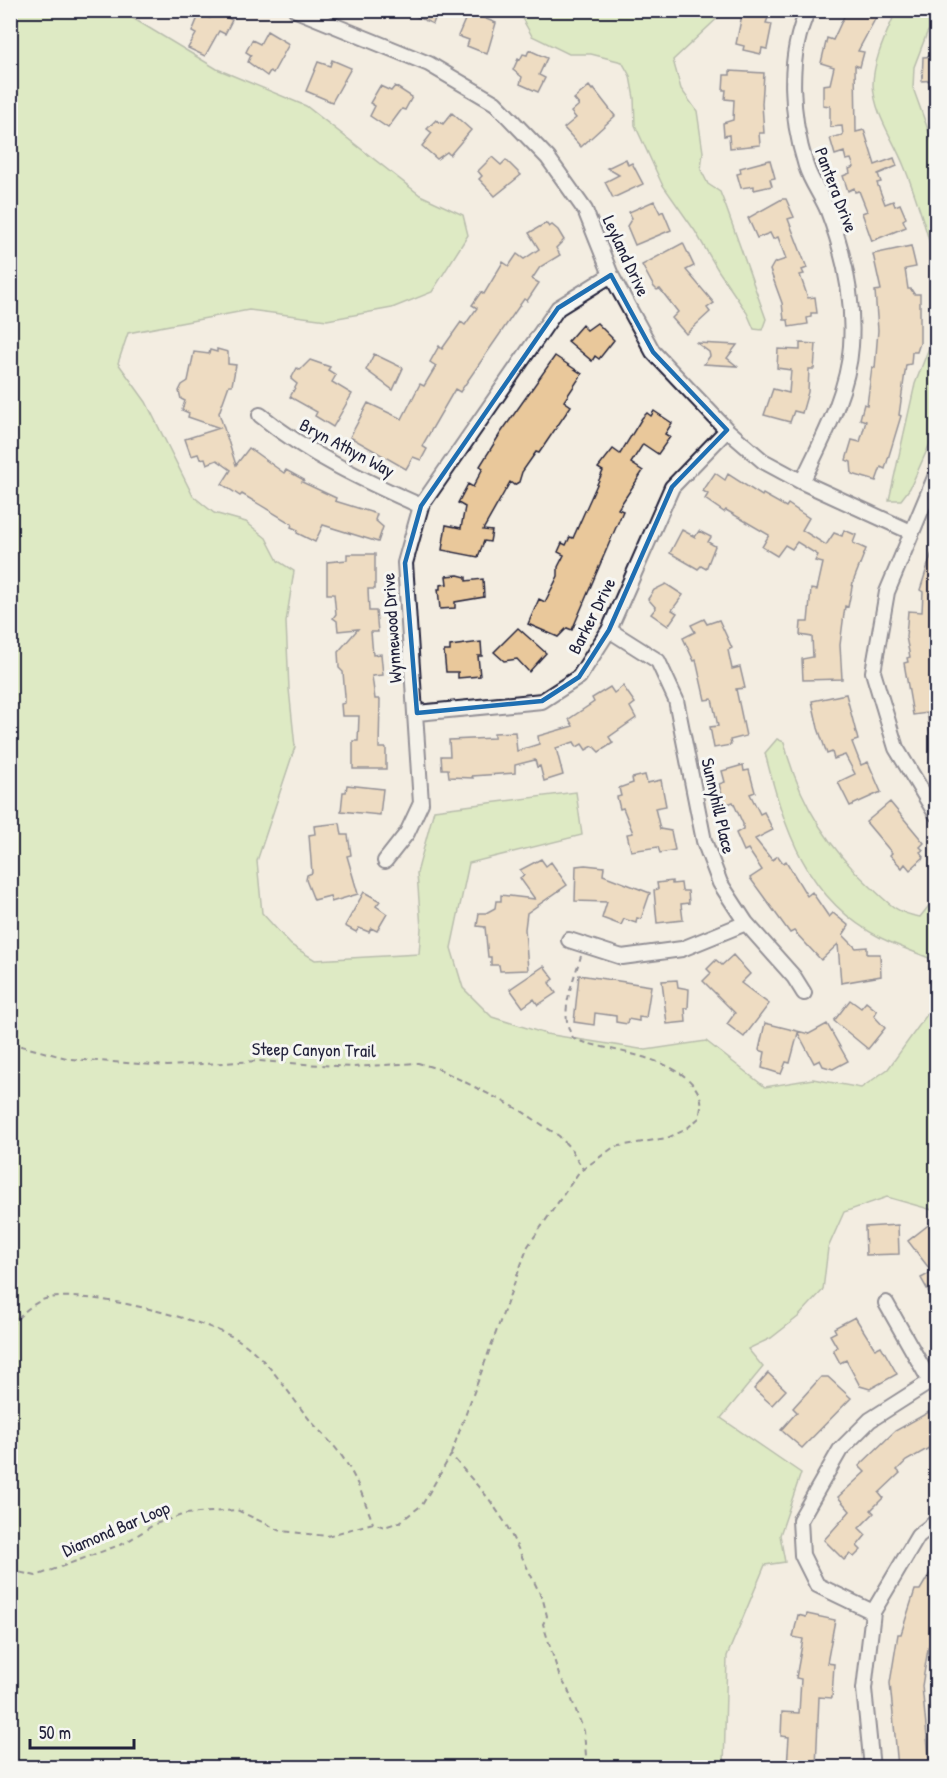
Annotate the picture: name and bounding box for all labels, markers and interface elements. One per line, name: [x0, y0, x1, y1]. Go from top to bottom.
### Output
street label: Pantera Drive: [809, 144, 864, 236]
street label: Leyland Drive: [597, 211, 656, 300]
street label: Bryn Athyn Way: [295, 412, 399, 483]
street label: Wynnewood Drive: [375, 572, 408, 684]
street label: Barker Drive: [562, 573, 621, 658]
street label: Sunnyhill Place: [695, 756, 742, 856]
street label: Steep Canyon Trail: [252, 1036, 376, 1063]
street label: Diamond Bar Loop: [58, 1495, 174, 1562]
scale bar: [30, 1712, 134, 1750]
text: 50 m: [39, 1720, 71, 1745]

